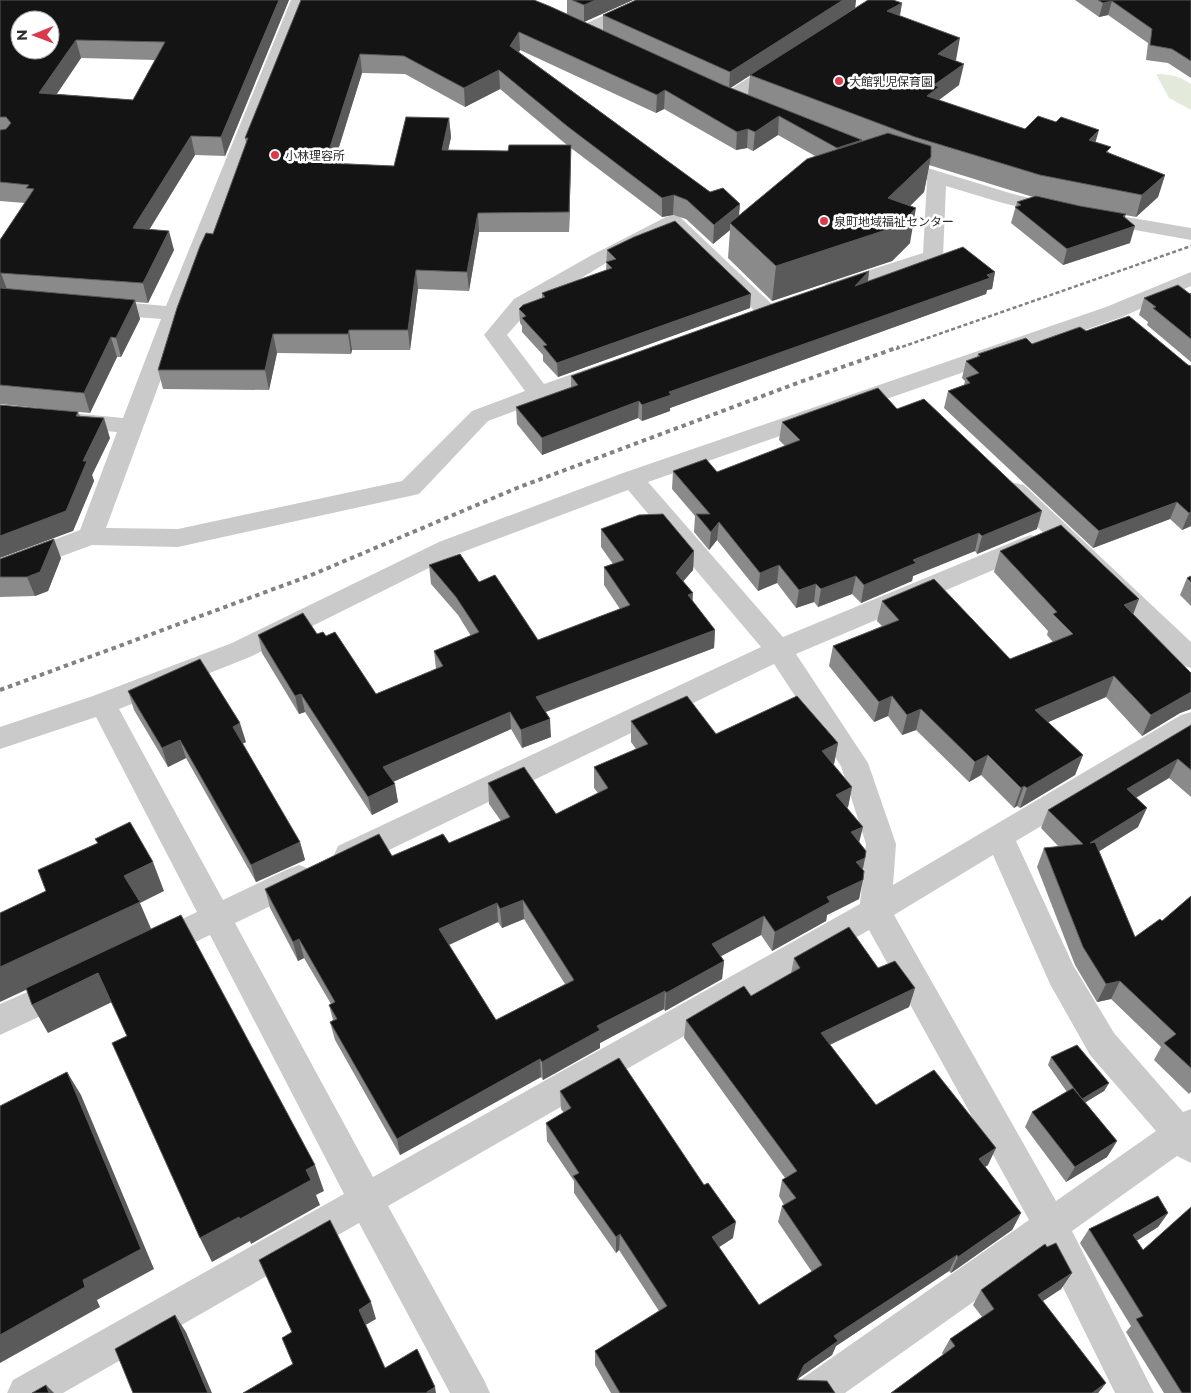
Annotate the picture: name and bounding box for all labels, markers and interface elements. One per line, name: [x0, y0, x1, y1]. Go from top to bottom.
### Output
north arrow: [10, 10, 60, 60]
text: N: [13, 29, 31, 41]
place label: 大館乳児保育園: [849, 74, 933, 89]
marker: 大館乳児保育園: [833, 75, 845, 87]
place label: 小林理容所: [285, 148, 345, 163]
marker: 小林理容所: [269, 149, 281, 161]
place label: 泉町地域福祉センター: [834, 214, 954, 229]
marker: 泉町地域福祉センター: [818, 215, 830, 227]

